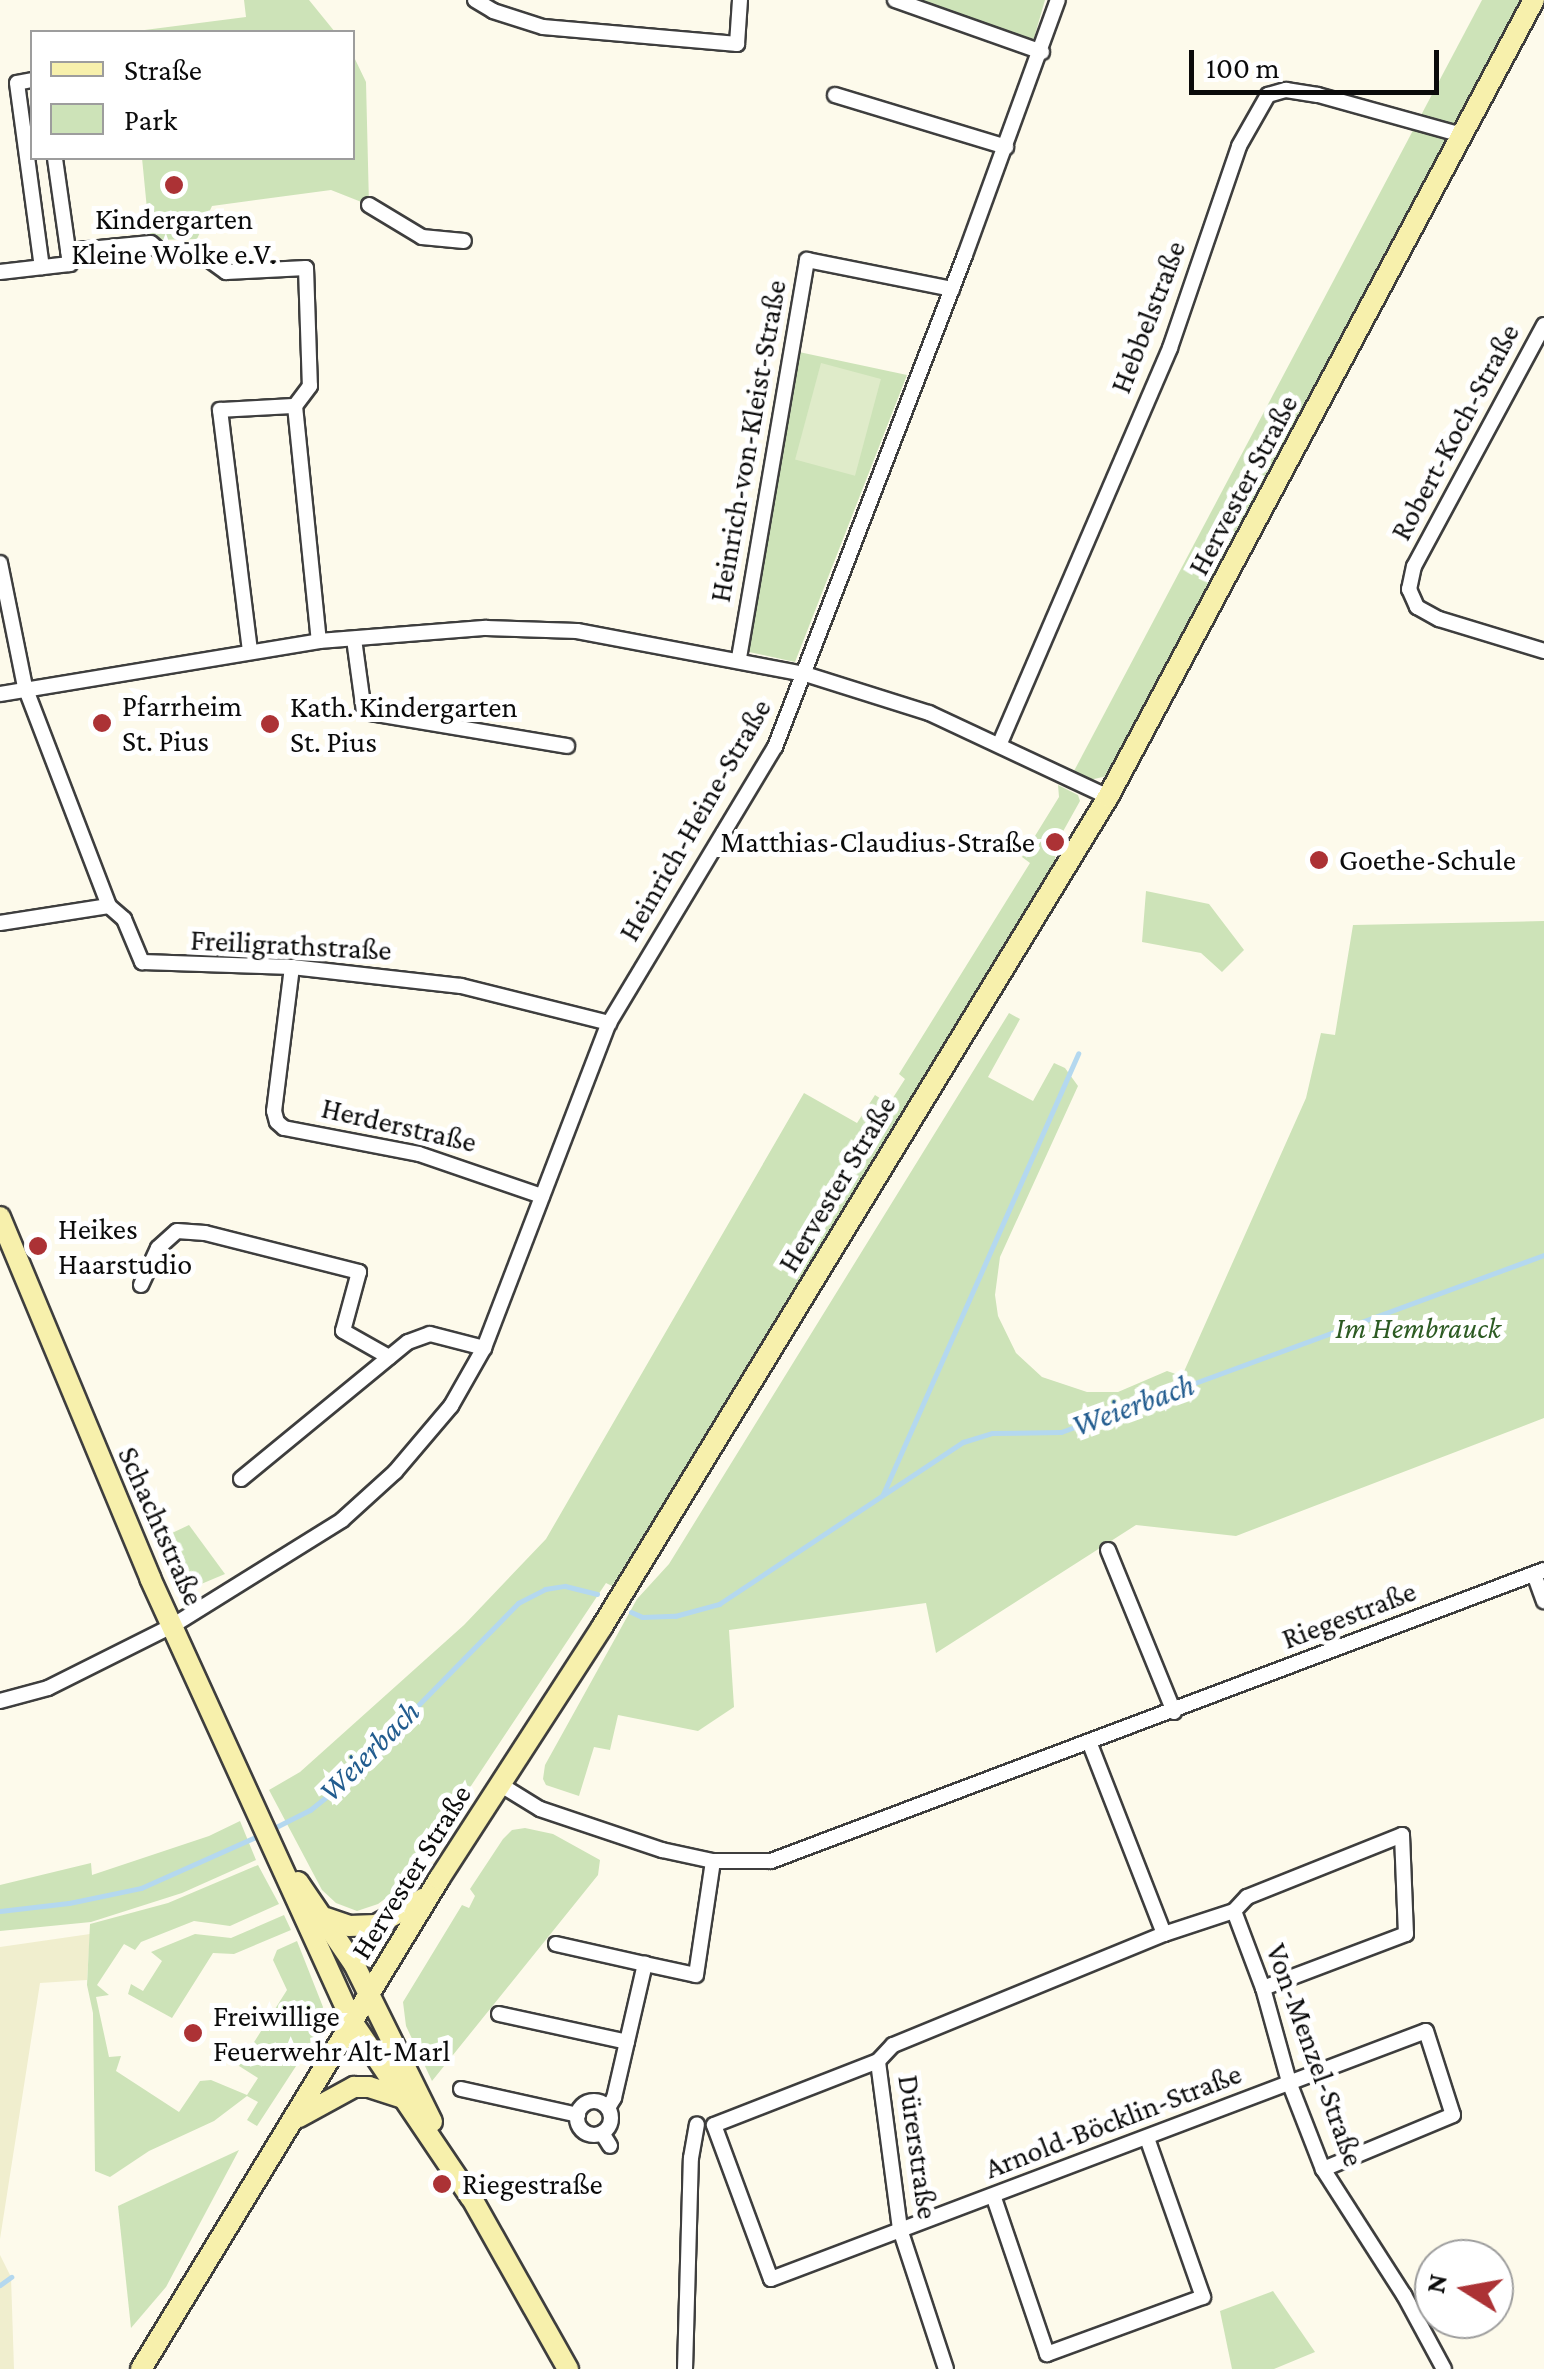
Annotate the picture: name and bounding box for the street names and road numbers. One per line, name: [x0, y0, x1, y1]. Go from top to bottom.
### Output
street label: Hebbelstraße: [1102, 236, 1194, 398]
street label: Heinrich-von-Kleist-Straße: [702, 277, 794, 605]
street label: Robert-Koch-Straße: [1383, 318, 1527, 546]
street label: Hervester Straße: [1180, 389, 1306, 581]
street label: Heinrich-Heine-Straße: [611, 692, 779, 948]
street label: Freiligrathstraße: [189, 922, 393, 968]
street label: Hervester Straße: [770, 1089, 904, 1279]
street label: Herderstraße: [318, 1090, 480, 1160]
street label: Schachtstraße: [110, 1441, 212, 1611]
street label: Riegestraße: [1277, 1573, 1421, 1657]
street label: Hervester Straße: [343, 1778, 479, 1966]
street label: Von-Menzel-Straße: [1258, 1939, 1372, 2171]
street label: Arnold-Böcklin-Straße: [980, 2055, 1246, 2187]
street label: Dürerstraße: [890, 2073, 946, 2221]

